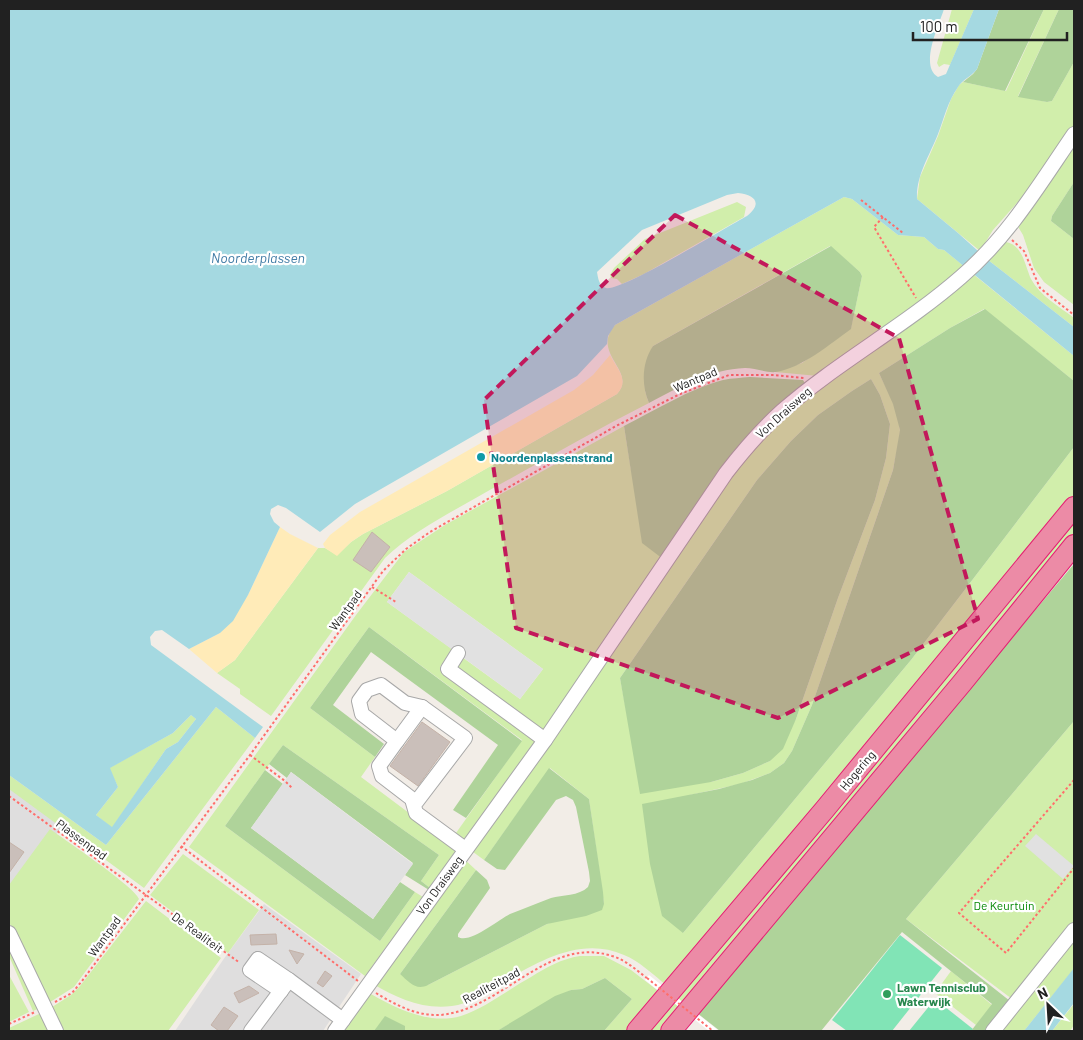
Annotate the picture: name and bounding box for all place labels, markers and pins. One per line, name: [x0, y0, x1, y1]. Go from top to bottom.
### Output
place label: Noordenplassenstrand: [491, 450, 613, 464]
marker: Noordenplassenstrand: [475, 451, 487, 463]
place label: Lawn Tennisclub Waterwijk: [897, 980, 986, 1008]
marker: Lawn Tennisclub Waterwijk: [881, 988, 893, 1000]

